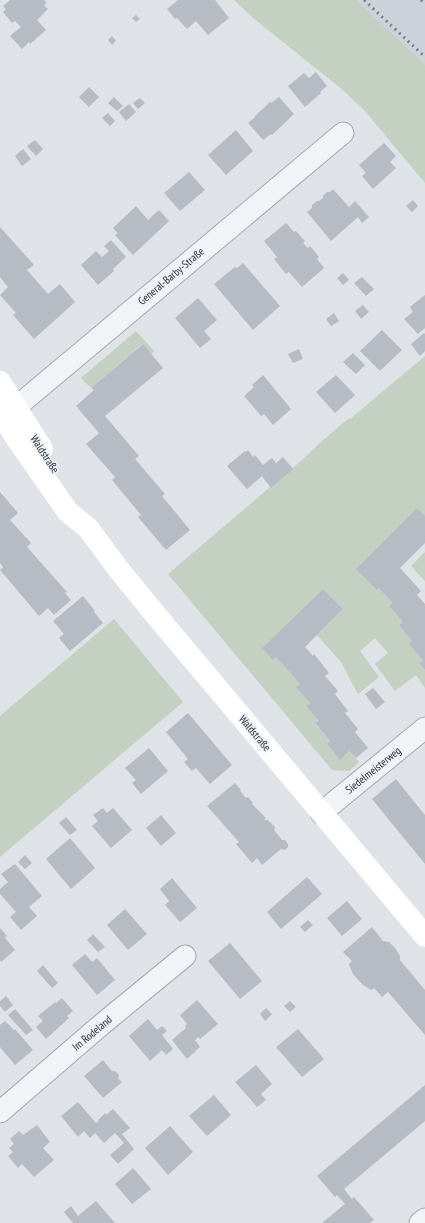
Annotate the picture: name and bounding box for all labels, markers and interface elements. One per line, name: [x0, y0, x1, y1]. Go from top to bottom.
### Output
street label: General-Barby-Straße: [135, 244, 207, 308]
street label: Waldstraße: [27, 432, 63, 476]
street label: Waldstraße: [236, 712, 274, 754]
street label: Siedelmeisterweg: [342, 743, 404, 797]
street label: Im Rodeland: [69, 1012, 115, 1054]

